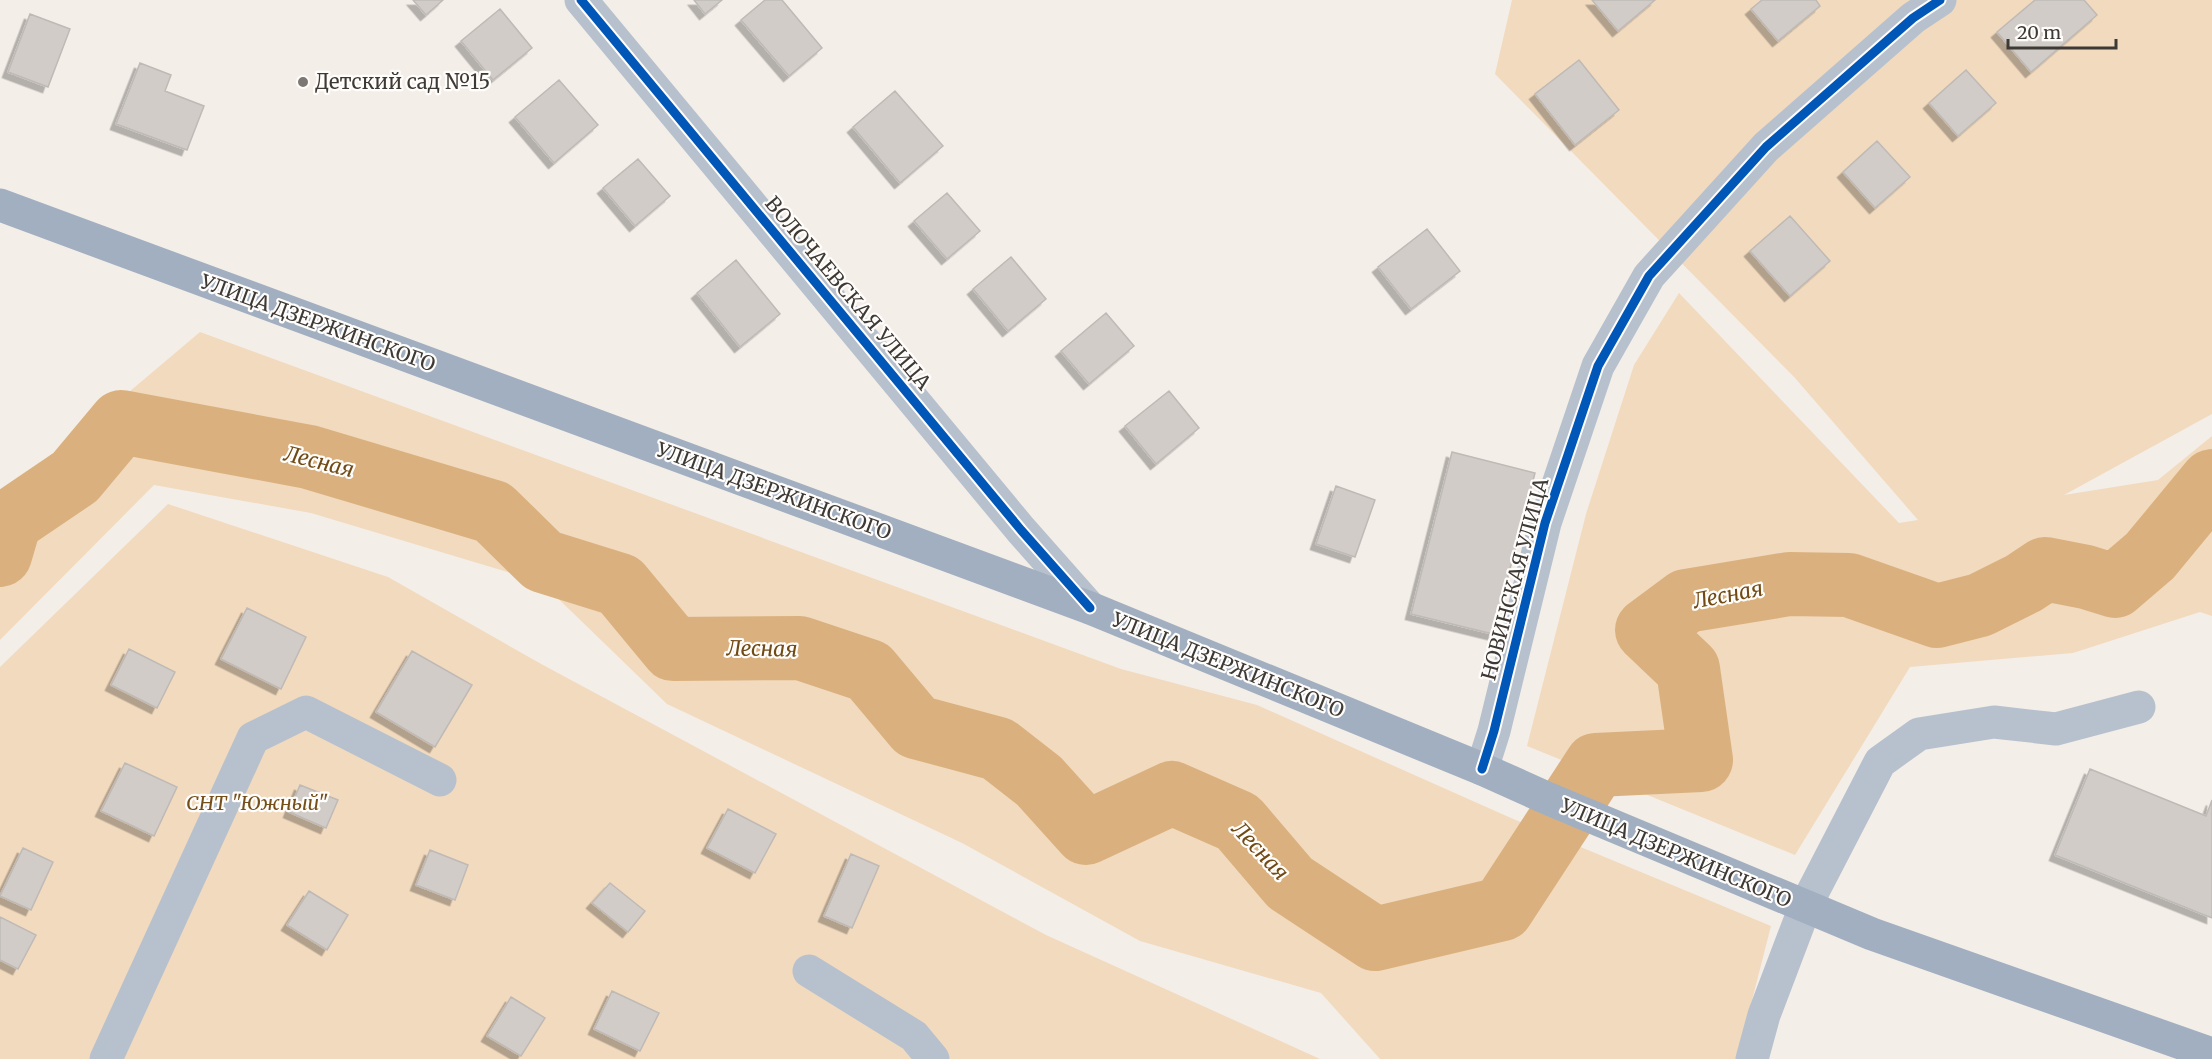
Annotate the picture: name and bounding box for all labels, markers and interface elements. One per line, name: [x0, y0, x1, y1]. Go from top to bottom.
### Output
scale bar: [2008, 12, 2116, 50]
text: 20 m: [2017, 21, 2061, 44]
place label: Детский сад №15: [315, 69, 490, 94]
marker: Детский сад №15: [296, 75, 310, 89]
street label: ВОЛОЧАЕВСКАЯ УЛИЦА: [760, 191, 937, 395]
street label: УЛИЦА ДЗЕРЖИНСКОГО: [196, 268, 439, 377]
street label: УЛИЦА ДЗЕРЖИНСКОГО: [652, 436, 895, 545]
water label: Лесная: [281, 440, 357, 483]
street label: НОВИНСКАЯ УЛИЦА: [1475, 474, 1554, 683]
water label: Лесная: [1690, 575, 1765, 615]
street label: УЛИЦА ДЗЕРЖИНСКОГО: [1108, 606, 1348, 723]
water label: Лесная: [725, 634, 798, 663]
park label: СНТ "Южный": [186, 790, 328, 815]
street label: УЛИЦА ДЗЕРЖИНСКОГО: [1556, 792, 1795, 913]
water label: Лесная: [1226, 815, 1294, 886]

